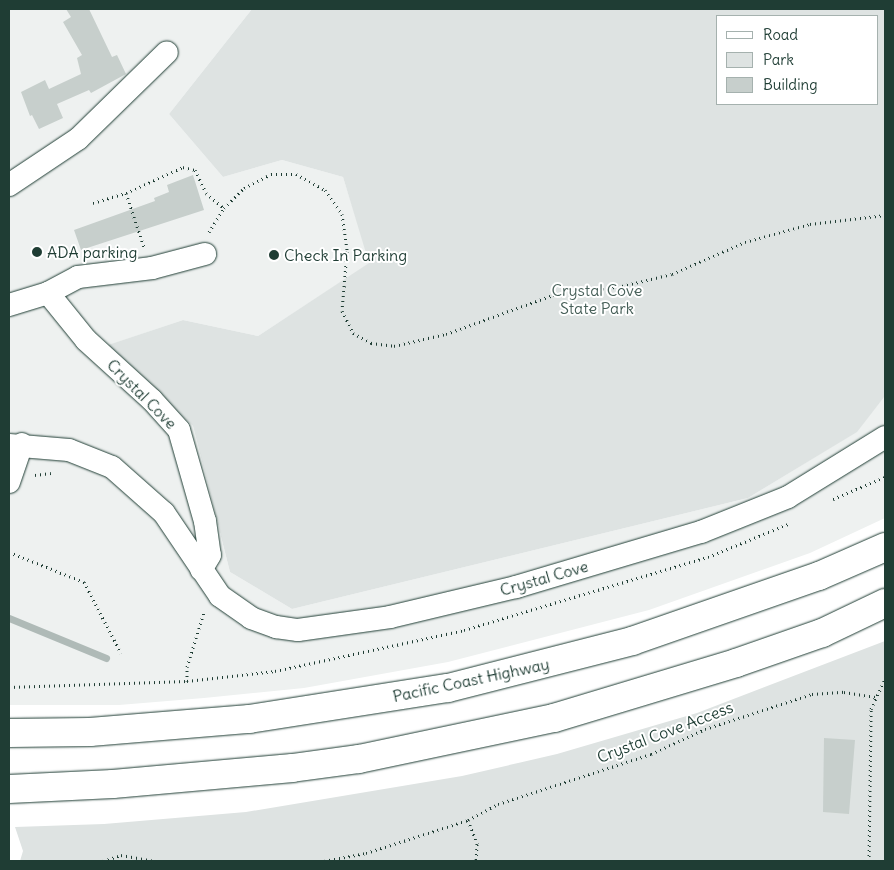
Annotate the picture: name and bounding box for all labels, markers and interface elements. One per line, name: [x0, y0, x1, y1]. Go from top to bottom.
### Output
legend: [716, 15, 879, 105]
text: Road: [763, 25, 798, 44]
text: Park: [763, 50, 794, 69]
text: Building: [763, 75, 818, 94]
place label: ADA parking: [47, 242, 137, 262]
place label: Check In Parking: [284, 245, 407, 265]
marker: ADA parking: [31, 246, 43, 258]
marker: Check In Parking: [268, 249, 280, 261]
park label: Crystal Cove State Park: [552, 280, 642, 318]
street label: Crystal Cove: [103, 355, 181, 433]
street label: Crystal Cove: [498, 556, 590, 600]
street label: Pacific Coast Highway: [391, 654, 551, 706]
street label: Crystal Cove Access: [594, 697, 736, 767]

